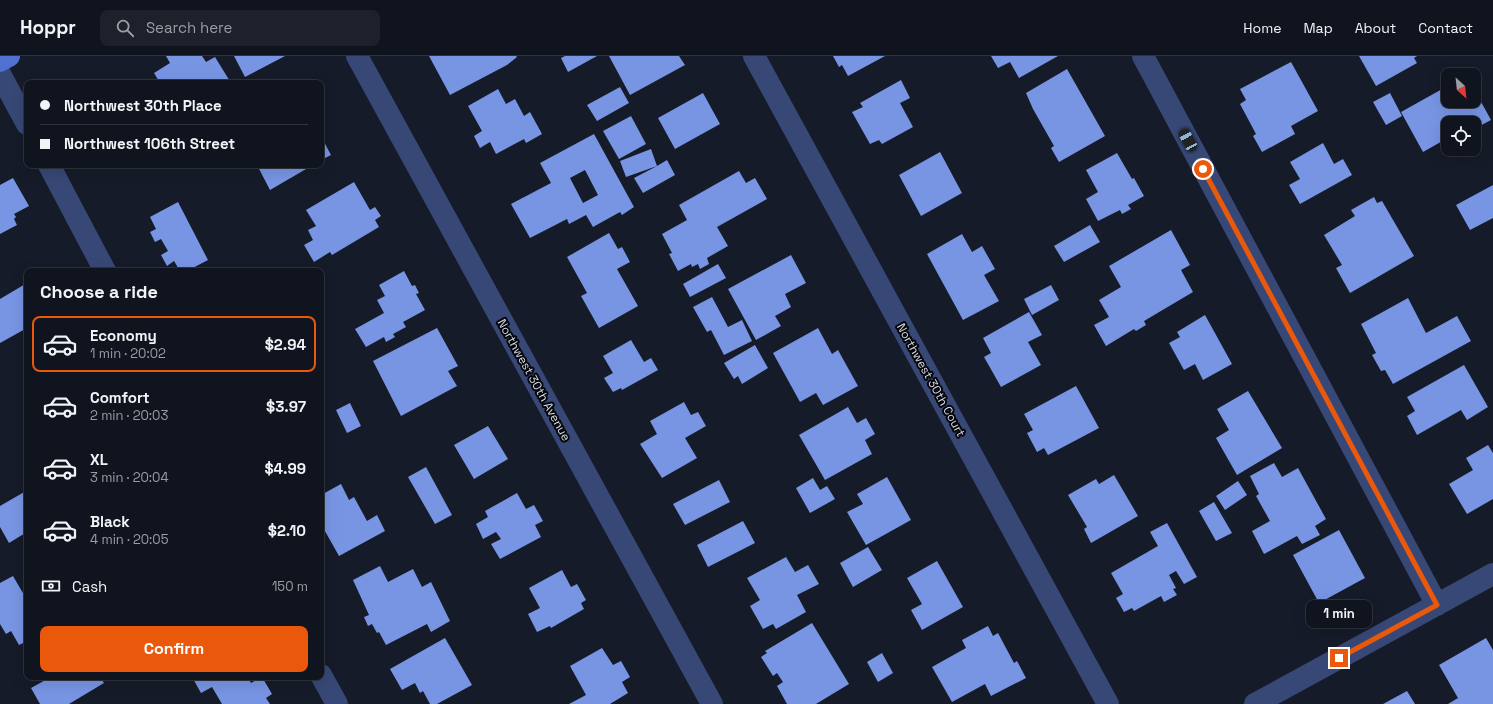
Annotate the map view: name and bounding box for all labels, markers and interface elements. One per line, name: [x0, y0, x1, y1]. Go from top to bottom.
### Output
search box: [100, 10, 380, 46]
text: Hoppr: [20, 15, 76, 40]
icon: search: [114, 17, 136, 39]
text: Search here: [146, 18, 232, 37]
text: Home: [1243, 19, 1281, 37]
text: Map: [1303, 19, 1333, 37]
text: About: [1355, 19, 1396, 37]
text: Contact: [1418, 19, 1473, 37]
north arrow: [1441, 68, 1481, 108]
map controls: [1441, 68, 1481, 156]
text: Northwest 30th Place: [64, 96, 222, 115]
button: locate: [1441, 116, 1481, 156]
car: [1177, 127, 1199, 153]
text: Northwest 106th Street: [64, 134, 235, 153]
route start: [1194, 160, 1212, 178]
text: Choose a ride: [40, 280, 158, 303]
street label: Northwest 30th Avenue: [494, 316, 574, 444]
street label: Northwest 30th Court: [893, 320, 969, 440]
icon: car: [42, 326, 78, 362]
text: Economy: [90, 326, 157, 345]
text: $2.94: [265, 335, 306, 354]
text: 1 min · 20:02: [90, 345, 166, 362]
icon: car: [42, 388, 78, 424]
text: Comfort: [90, 388, 150, 407]
text: $3.97: [266, 397, 306, 416]
text: 2 min · 20:03: [90, 407, 168, 424]
icon: car: [42, 450, 78, 486]
text: XL: [90, 450, 108, 469]
text: $4.99: [264, 459, 306, 478]
text: 3 min · 20:04: [90, 469, 169, 486]
icon: car: [42, 512, 78, 548]
text: Black: [90, 512, 130, 531]
text: $2.10: [268, 521, 306, 540]
text: 4 min · 20:05: [90, 531, 169, 548]
icon: cash: [40, 575, 62, 597]
text: Cash: [72, 577, 107, 596]
text: 150 m: [272, 578, 308, 595]
callout: 1 min: [1306, 600, 1372, 628]
text: 1 min: [1323, 605, 1355, 622]
button: Confirm: [40, 626, 308, 672]
route end: [1330, 649, 1348, 667]

